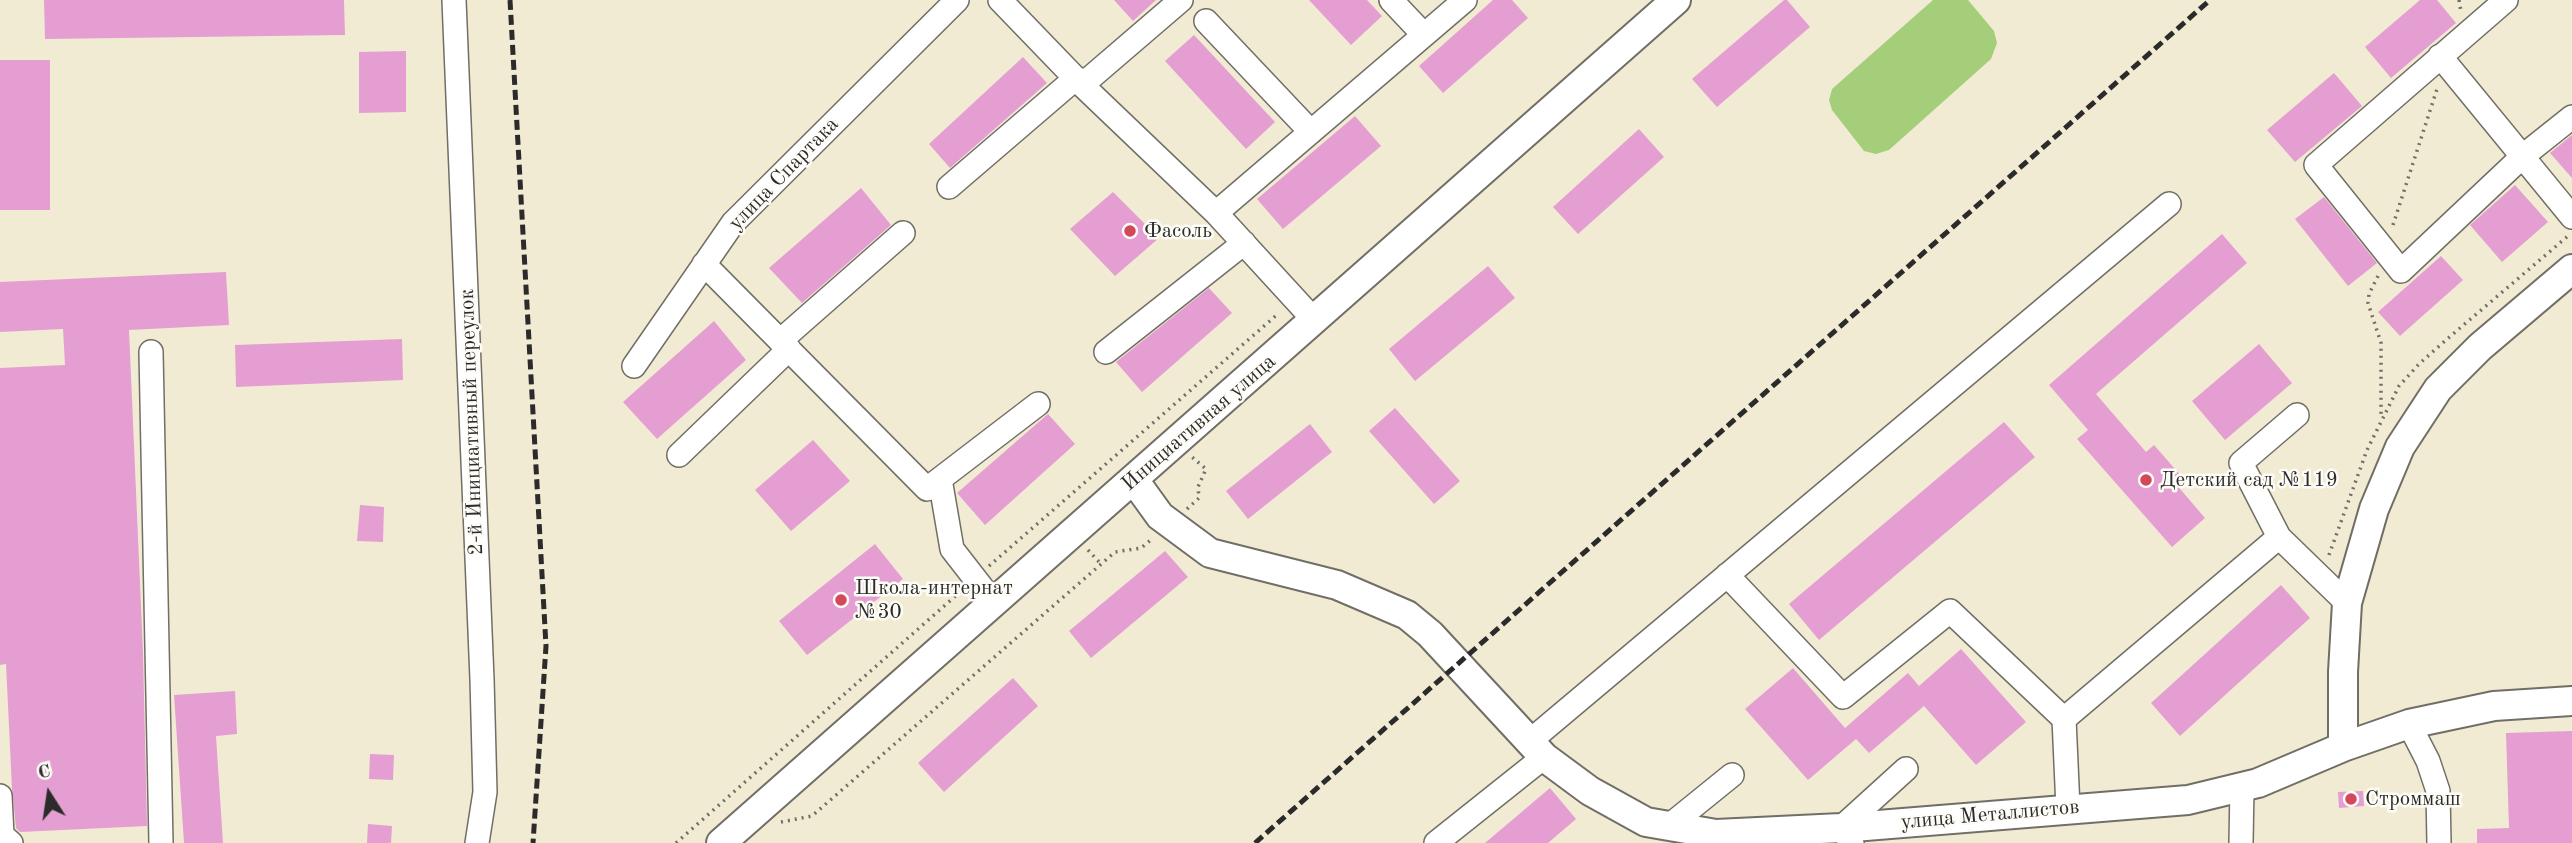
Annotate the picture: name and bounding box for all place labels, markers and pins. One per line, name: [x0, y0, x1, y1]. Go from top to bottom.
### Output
place label: Фасоль: [1144, 218, 1212, 244]
marker: Фасоль: [1122, 223, 1138, 239]
place label: Детский сад №119: [2160, 467, 2338, 493]
marker: Детский сад №119: [2138, 472, 2154, 488]
place label: Школа-интернат №30: [855, 575, 1013, 625]
marker: Школа-интернат №30: [833, 592, 849, 608]
place label: Строммаш: [2365, 786, 2461, 812]
marker: Строммаш: [2343, 791, 2359, 807]

